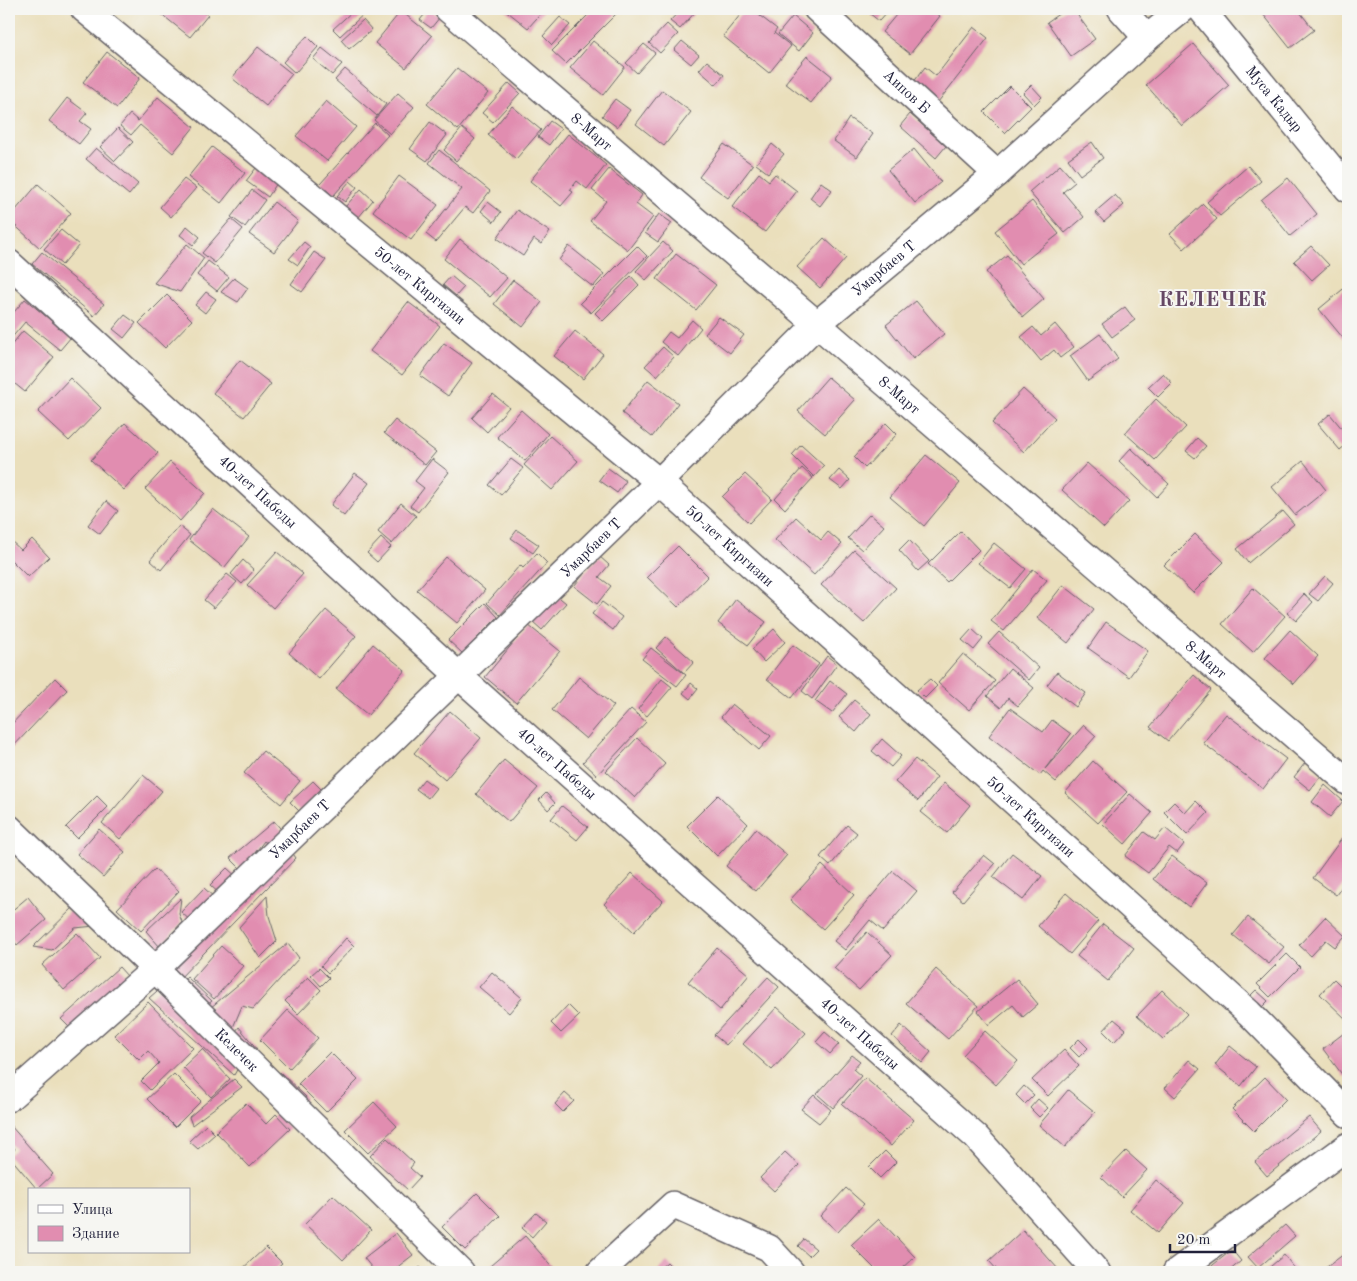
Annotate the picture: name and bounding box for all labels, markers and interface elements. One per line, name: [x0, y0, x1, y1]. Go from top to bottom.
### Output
street label: Муса Кадыр: [1242, 64, 1305, 136]
street label: Аипов Б: [880, 68, 932, 117]
street label: 8-Март: [567, 111, 614, 155]
street label: Умарбаев Т: [850, 239, 919, 300]
street label: 50-лет Киргизии: [371, 245, 467, 328]
district label: КЕЛЕЧЕК: [1158, 291, 1268, 311]
street label: 8-Март: [875, 374, 922, 418]
street label: 40-лет Пабеды: [215, 453, 299, 532]
street label: 50-лет Киргизии: [682, 504, 776, 590]
street label: Умарбаев Т: [559, 516, 625, 581]
street label: 8-Март: [1182, 639, 1229, 682]
street label: 40-лет Пабеды: [514, 726, 598, 803]
street label: 50-лет Киргизии: [983, 775, 1077, 861]
street label: Умарбаев Т: [267, 798, 334, 863]
street label: 40-лет Пабеды: [817, 996, 901, 1073]
street label: Келечек: [211, 1027, 261, 1076]
legend: [28, 1188, 190, 1254]
text: Улица: [72, 1203, 113, 1218]
scale bar: [1170, 1221, 1234, 1253]
text: Здание: [72, 1227, 119, 1242]
text: 20 m: [1177, 1233, 1211, 1248]

